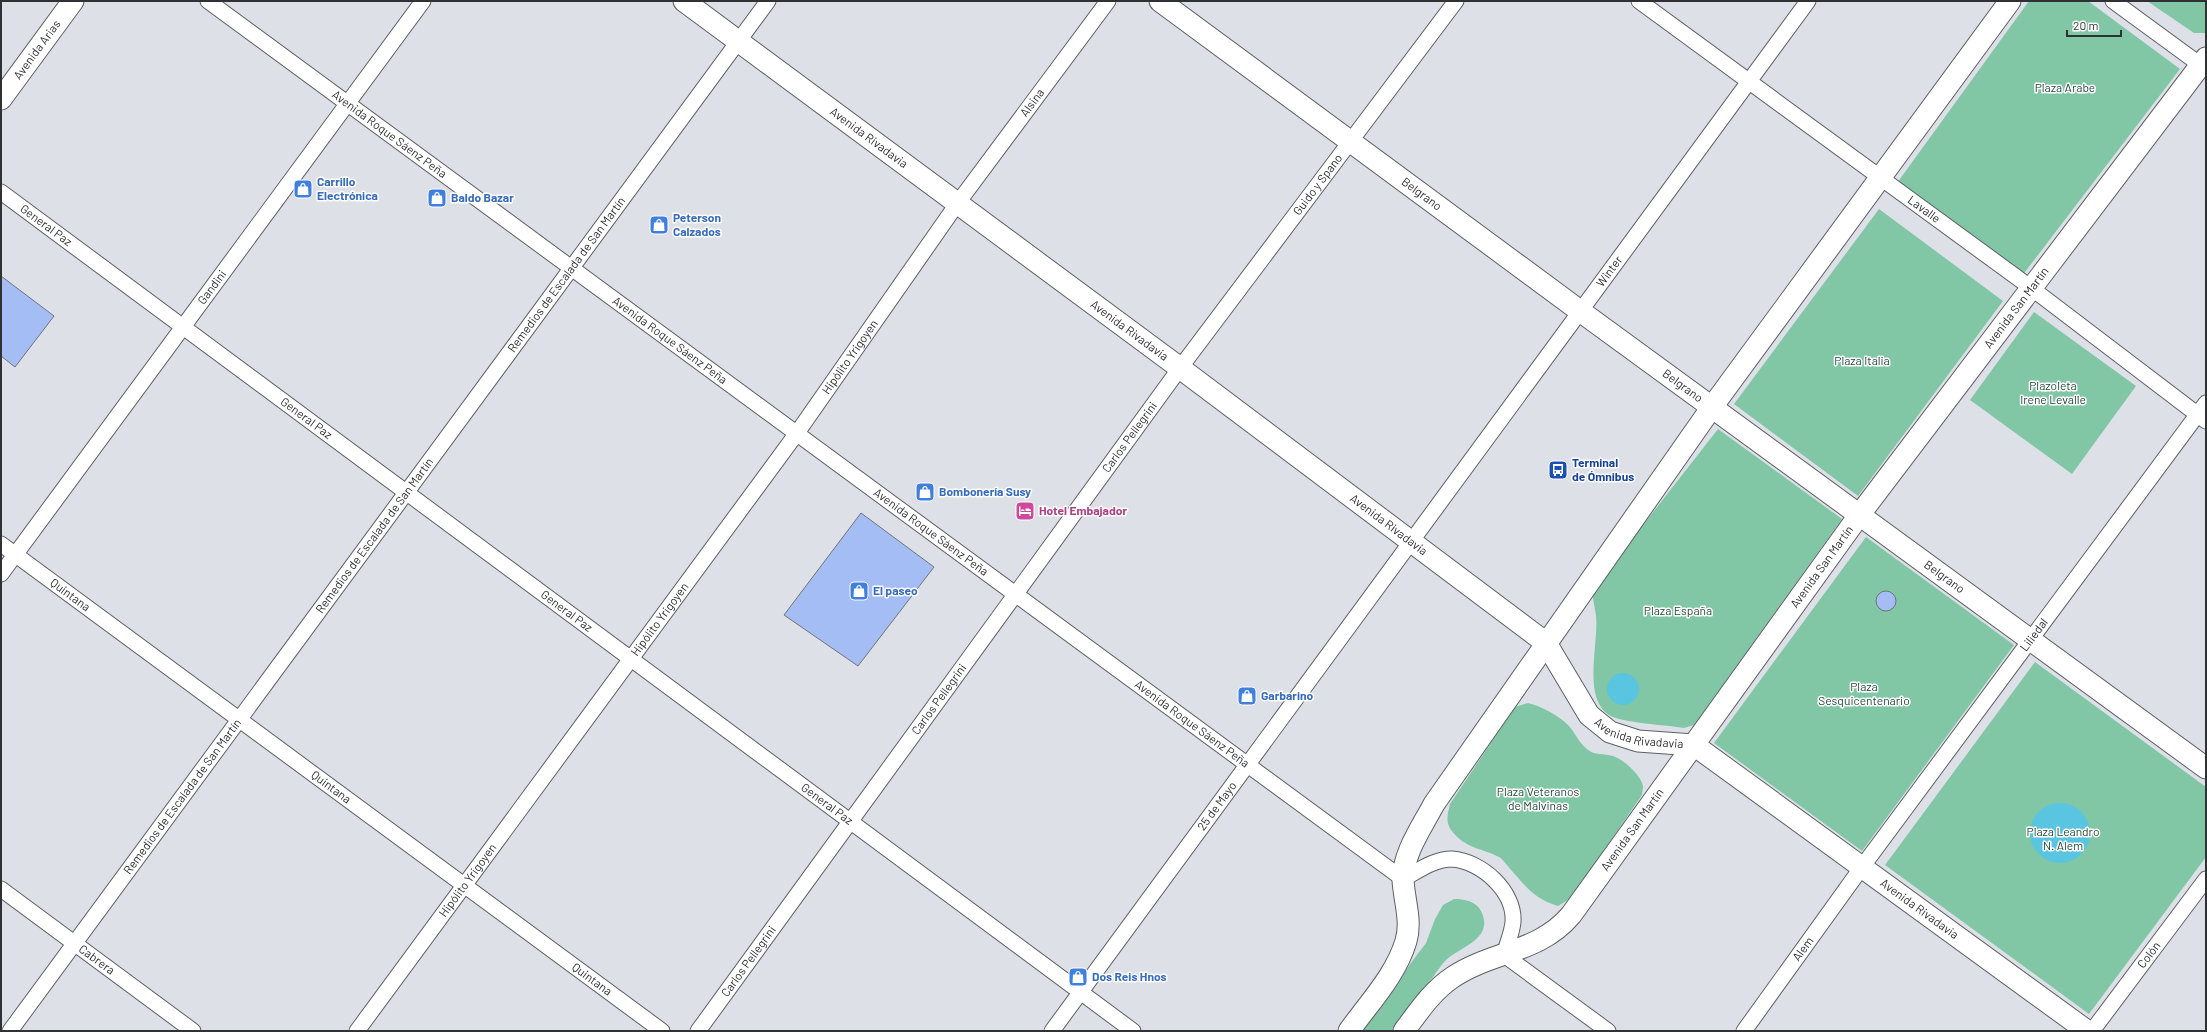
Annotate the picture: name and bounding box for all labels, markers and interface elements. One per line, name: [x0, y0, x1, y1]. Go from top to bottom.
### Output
scale bar: [2067, 12, 2121, 38]
street label: Avenida Arias: [10, 17, 63, 82]
text: 20 m: [2073, 18, 2099, 32]
park label: Plaza Arabe: [2035, 80, 2095, 94]
street label: Alsina: [1017, 85, 1047, 119]
street label: Avenida Roque Sáenz Peña: [330, 87, 450, 180]
street label: Avenida Rivadavia: [828, 104, 911, 170]
street label: Guido y Spano: [1289, 151, 1345, 218]
place label: Carrillo Electrónica: [317, 174, 378, 202]
street label: Belgrano: [1399, 174, 1445, 213]
shop icon: Carrillo Electrónica: [292, 178, 314, 200]
shop icon: Baldo Bazar: [426, 187, 448, 209]
place label: Baldo Bazar: [451, 190, 514, 204]
street label: Lavalle: [1906, 192, 1943, 225]
street label: Remedios de Escalada de San Martín: [504, 194, 627, 354]
street label: General Paz: [18, 201, 75, 248]
place label: Peterson Calzados: [673, 210, 721, 238]
shop icon: Peterson Calzados: [648, 214, 670, 236]
street label: Winter: [1593, 252, 1625, 289]
street label: Avenida San Martín: [1980, 264, 2051, 351]
street label: Gandini: [194, 267, 228, 307]
street label: Avenida Roque Sáenz Peña: [610, 293, 730, 386]
street label: Avenida Rivadavia: [1088, 296, 1172, 363]
street label: Hipólito Yrigoyen: [818, 317, 880, 396]
park label: Plaza Italia: [1834, 353, 1890, 367]
street label: Belgrano: [1660, 366, 1706, 404]
park label: Plazoleta Irene Levalle: [2020, 378, 2086, 406]
street label: General Paz: [278, 394, 335, 441]
street label: Carlos Pellegrini: [1098, 399, 1159, 475]
street label: Remedios de Escalada de San Martín: [312, 455, 435, 615]
place label: Terminal de Ómnibus: [1572, 455, 1634, 483]
bus stop icon: Terminal de Ómnibus: [1547, 459, 1569, 481]
shop icon: Bombonería Susy: [914, 481, 936, 503]
place label: Bombonería Susy: [939, 484, 1031, 498]
street label: Avenida Roque Sáenz Peña: [871, 485, 992, 578]
street label: Avenida Rivadavia: [1348, 490, 1431, 558]
hotel icon: Hotel Embajador: [1014, 500, 1036, 522]
place label: Hotel Embajador: [1039, 503, 1127, 517]
street label: Avenida San Martín: [1787, 522, 1855, 610]
street label: Belgrano: [1922, 557, 1968, 595]
street label: Quintana: [48, 575, 94, 613]
street label: Hipólito Yrigoyen: [627, 579, 691, 658]
shop icon: El paseo: [848, 580, 870, 602]
place label: El paseo: [873, 583, 918, 597]
street label: General Paz: [539, 587, 596, 634]
park label: Plaza España: [1644, 603, 1712, 617]
street label: Liliedal: [2016, 615, 2050, 654]
street label: Carlos Pellegrini: [908, 661, 969, 737]
street label: Avenida Roque Sáenz Peña: [1132, 676, 1253, 770]
park label: Plaza Sesquicentenario: [1818, 679, 1910, 707]
shop icon: Garbarino: [1236, 685, 1258, 707]
place label: Garbarino: [1261, 688, 1314, 702]
street label: Avenida Rivadavia: [1592, 714, 1684, 750]
street label: Remedios de Escalada de San Martín: [120, 716, 243, 876]
street label: Quintana: [309, 767, 354, 806]
street label: 25 de Mayo: [1194, 778, 1239, 833]
street label: General Paz: [799, 780, 856, 827]
park label: Plaza Veteranos de Malvinas: [1497, 784, 1579, 812]
street label: Avenida San Martín: [1597, 785, 1666, 873]
park label: Plaza Leandro N. Alem: [2027, 824, 2099, 852]
street label: Hipólito Yrigoyen: [435, 840, 499, 919]
street label: Avenida Rivadavia: [1878, 875, 1962, 941]
street label: Carlos Pellegrini: [717, 923, 778, 999]
street label: Alem: [1789, 934, 1816, 963]
street label: Colón: [2134, 938, 2163, 970]
street label: Cabrera: [77, 941, 118, 977]
street label: Quintana: [570, 959, 615, 998]
shop icon: Dos Reis Hnos: [1067, 966, 1089, 988]
place label: Dos Reis Hnos: [1092, 969, 1167, 983]

